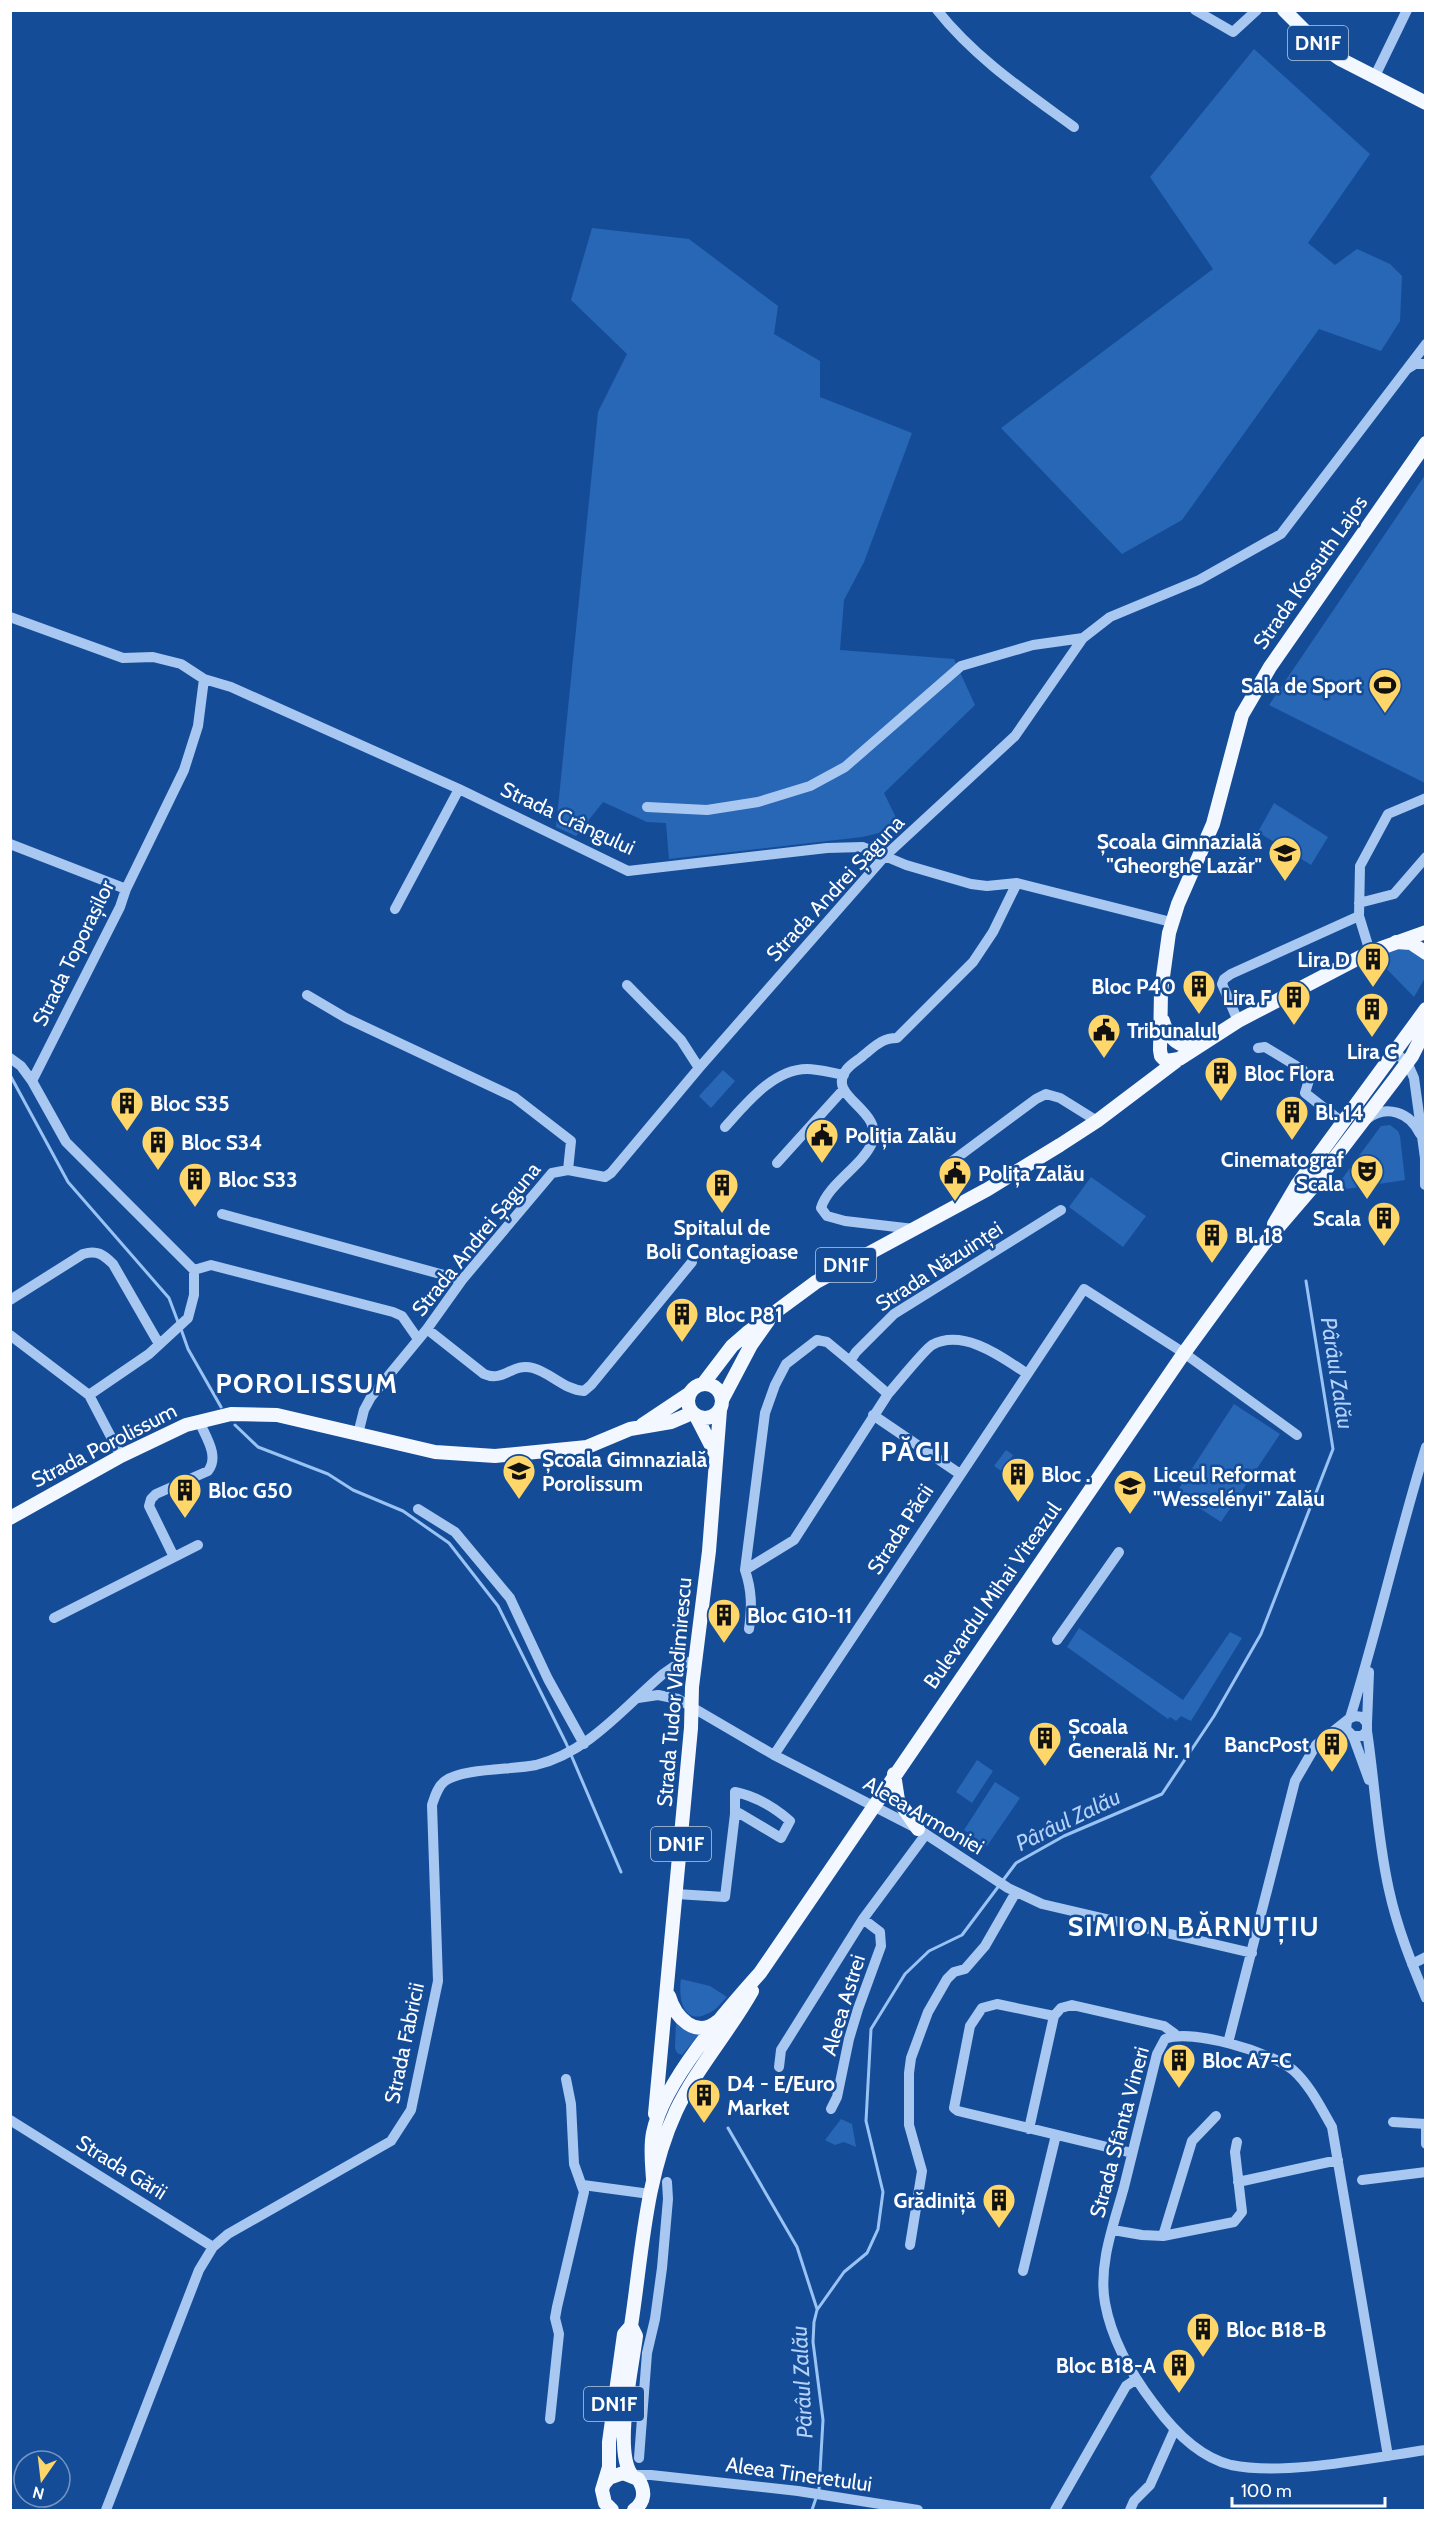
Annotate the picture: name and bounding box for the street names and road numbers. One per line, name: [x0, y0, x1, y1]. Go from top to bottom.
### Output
road number: DN1F: [1288, 26, 1348, 60]
street label: Strada Kossuth Lajos: [1248, 490, 1373, 654]
street label: Strada Crângului: [497, 776, 639, 860]
street label: Strada Andrei Șaguna: [761, 810, 911, 967]
street label: Strada Toporașilor: [27, 876, 121, 1031]
street label: Strada Andrei Șaguna: [406, 1157, 547, 1322]
street label: Strada Năzuinței: [871, 1216, 1008, 1318]
road number: DN1F: [816, 1248, 876, 1282]
street label: Strada Porolissum: [27, 1398, 181, 1492]
street label: Strada Păcii: [862, 1479, 938, 1579]
street label: Bulevardul Mihai Viteazul: [918, 1497, 1066, 1693]
street label: Strada Tudor Vladimirescu: [652, 1576, 696, 1808]
street label: Aleea Armoniei: [859, 1770, 989, 1860]
road number: DN1F: [651, 1827, 711, 1861]
street label: Aleea Astrei: [816, 1952, 870, 2058]
street label: Strada Fabricii: [379, 1980, 429, 2106]
street label: Strada Sfânta Vineri: [1084, 2044, 1154, 2220]
street label: Strada Gării: [72, 2129, 172, 2205]
road number: DN1F: [584, 2387, 644, 2421]
street label: Aleea Tineretului: [724, 2451, 874, 2497]

